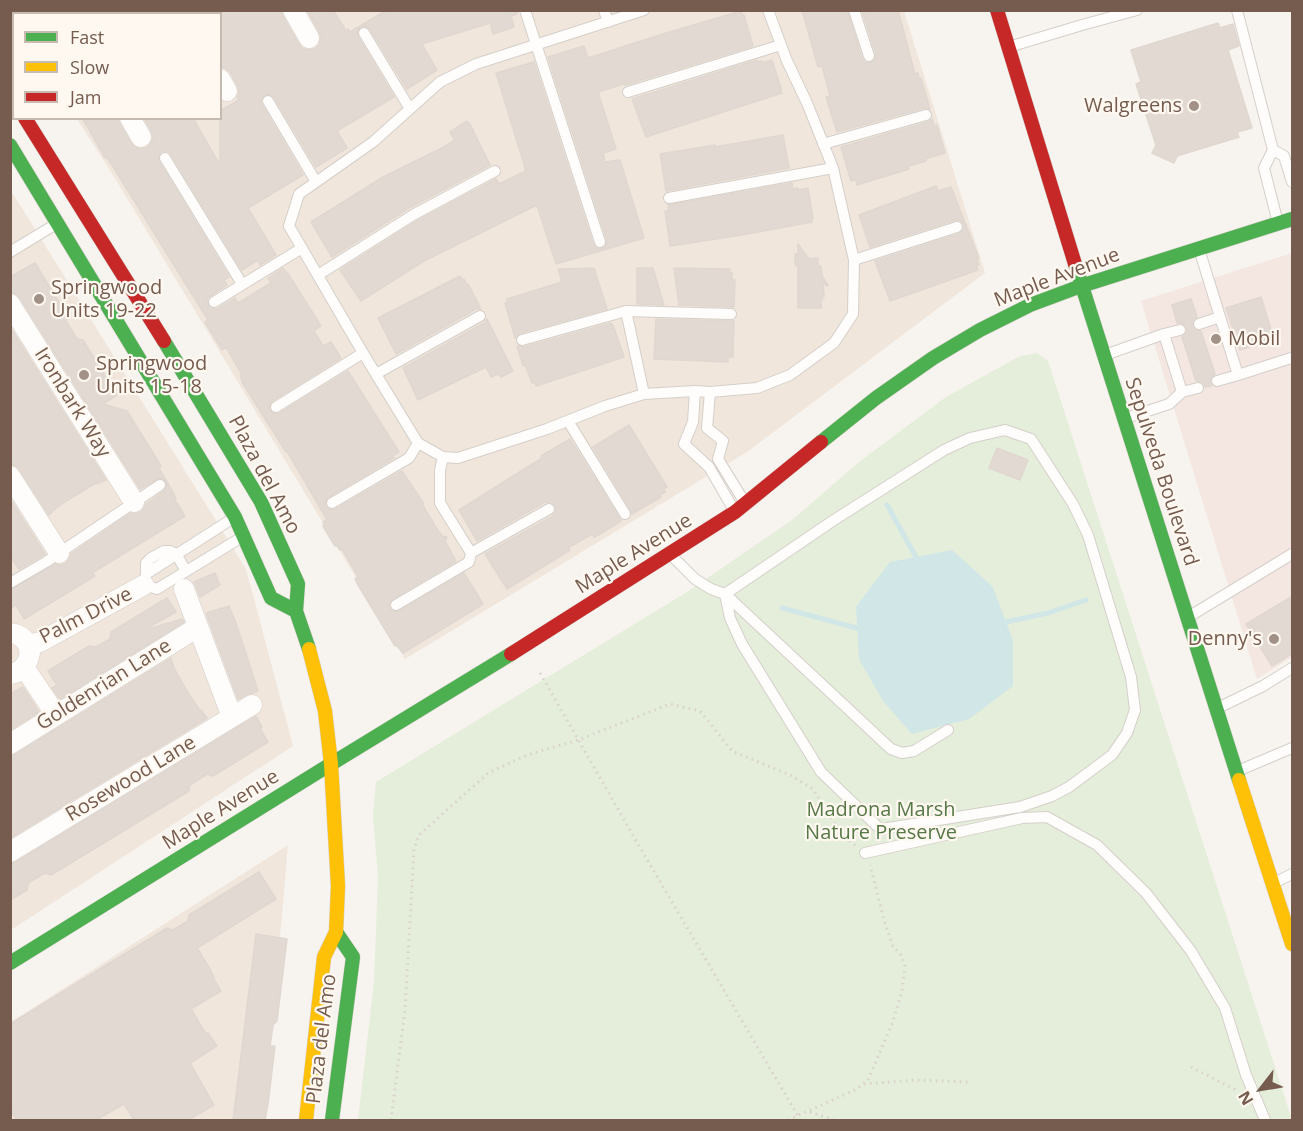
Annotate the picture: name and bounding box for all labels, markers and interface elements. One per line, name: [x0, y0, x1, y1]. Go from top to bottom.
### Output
legend: [12, 12, 222, 120]
text: Fast: [70, 25, 104, 49]
text: Slow: [70, 55, 109, 79]
text: Jam: [70, 85, 102, 109]
place label: Walgreens: [1084, 94, 1182, 118]
marker: Walgreens: [1187, 99, 1201, 113]
street label: Maple Avenue: [991, 243, 1123, 313]
place label: Springwood Units 19-22: [51, 276, 162, 323]
marker: Springwood Units 19-22: [32, 292, 46, 306]
place label: Mobil: [1228, 327, 1280, 351]
marker: Mobil: [1209, 332, 1223, 346]
street label: Ironbark Way: [29, 344, 115, 462]
place label: Springwood Units 15-18: [96, 352, 207, 399]
marker: Springwood Units 15-18: [77, 368, 91, 382]
street label: Sepulveda Boulevard: [1119, 375, 1203, 569]
street label: Plaza del Amo: [223, 412, 305, 538]
street label: Maple Avenue: [571, 509, 697, 599]
street label: Palm Drive: [36, 582, 136, 650]
place label: Denny's: [1188, 627, 1262, 651]
marker: Denny's: [1267, 632, 1281, 646]
street label: Goldenrian Lane: [32, 634, 176, 736]
street label: Rosewood Lane: [62, 731, 200, 827]
street label: Maple Avenue: [158, 765, 284, 855]
park label: Madrona Marsh Nature Preserve: [805, 798, 957, 845]
street label: Plaza del Amo: [302, 973, 342, 1105]
north arrow: [1231, 1059, 1291, 1119]
text: N: [1233, 1087, 1258, 1110]

